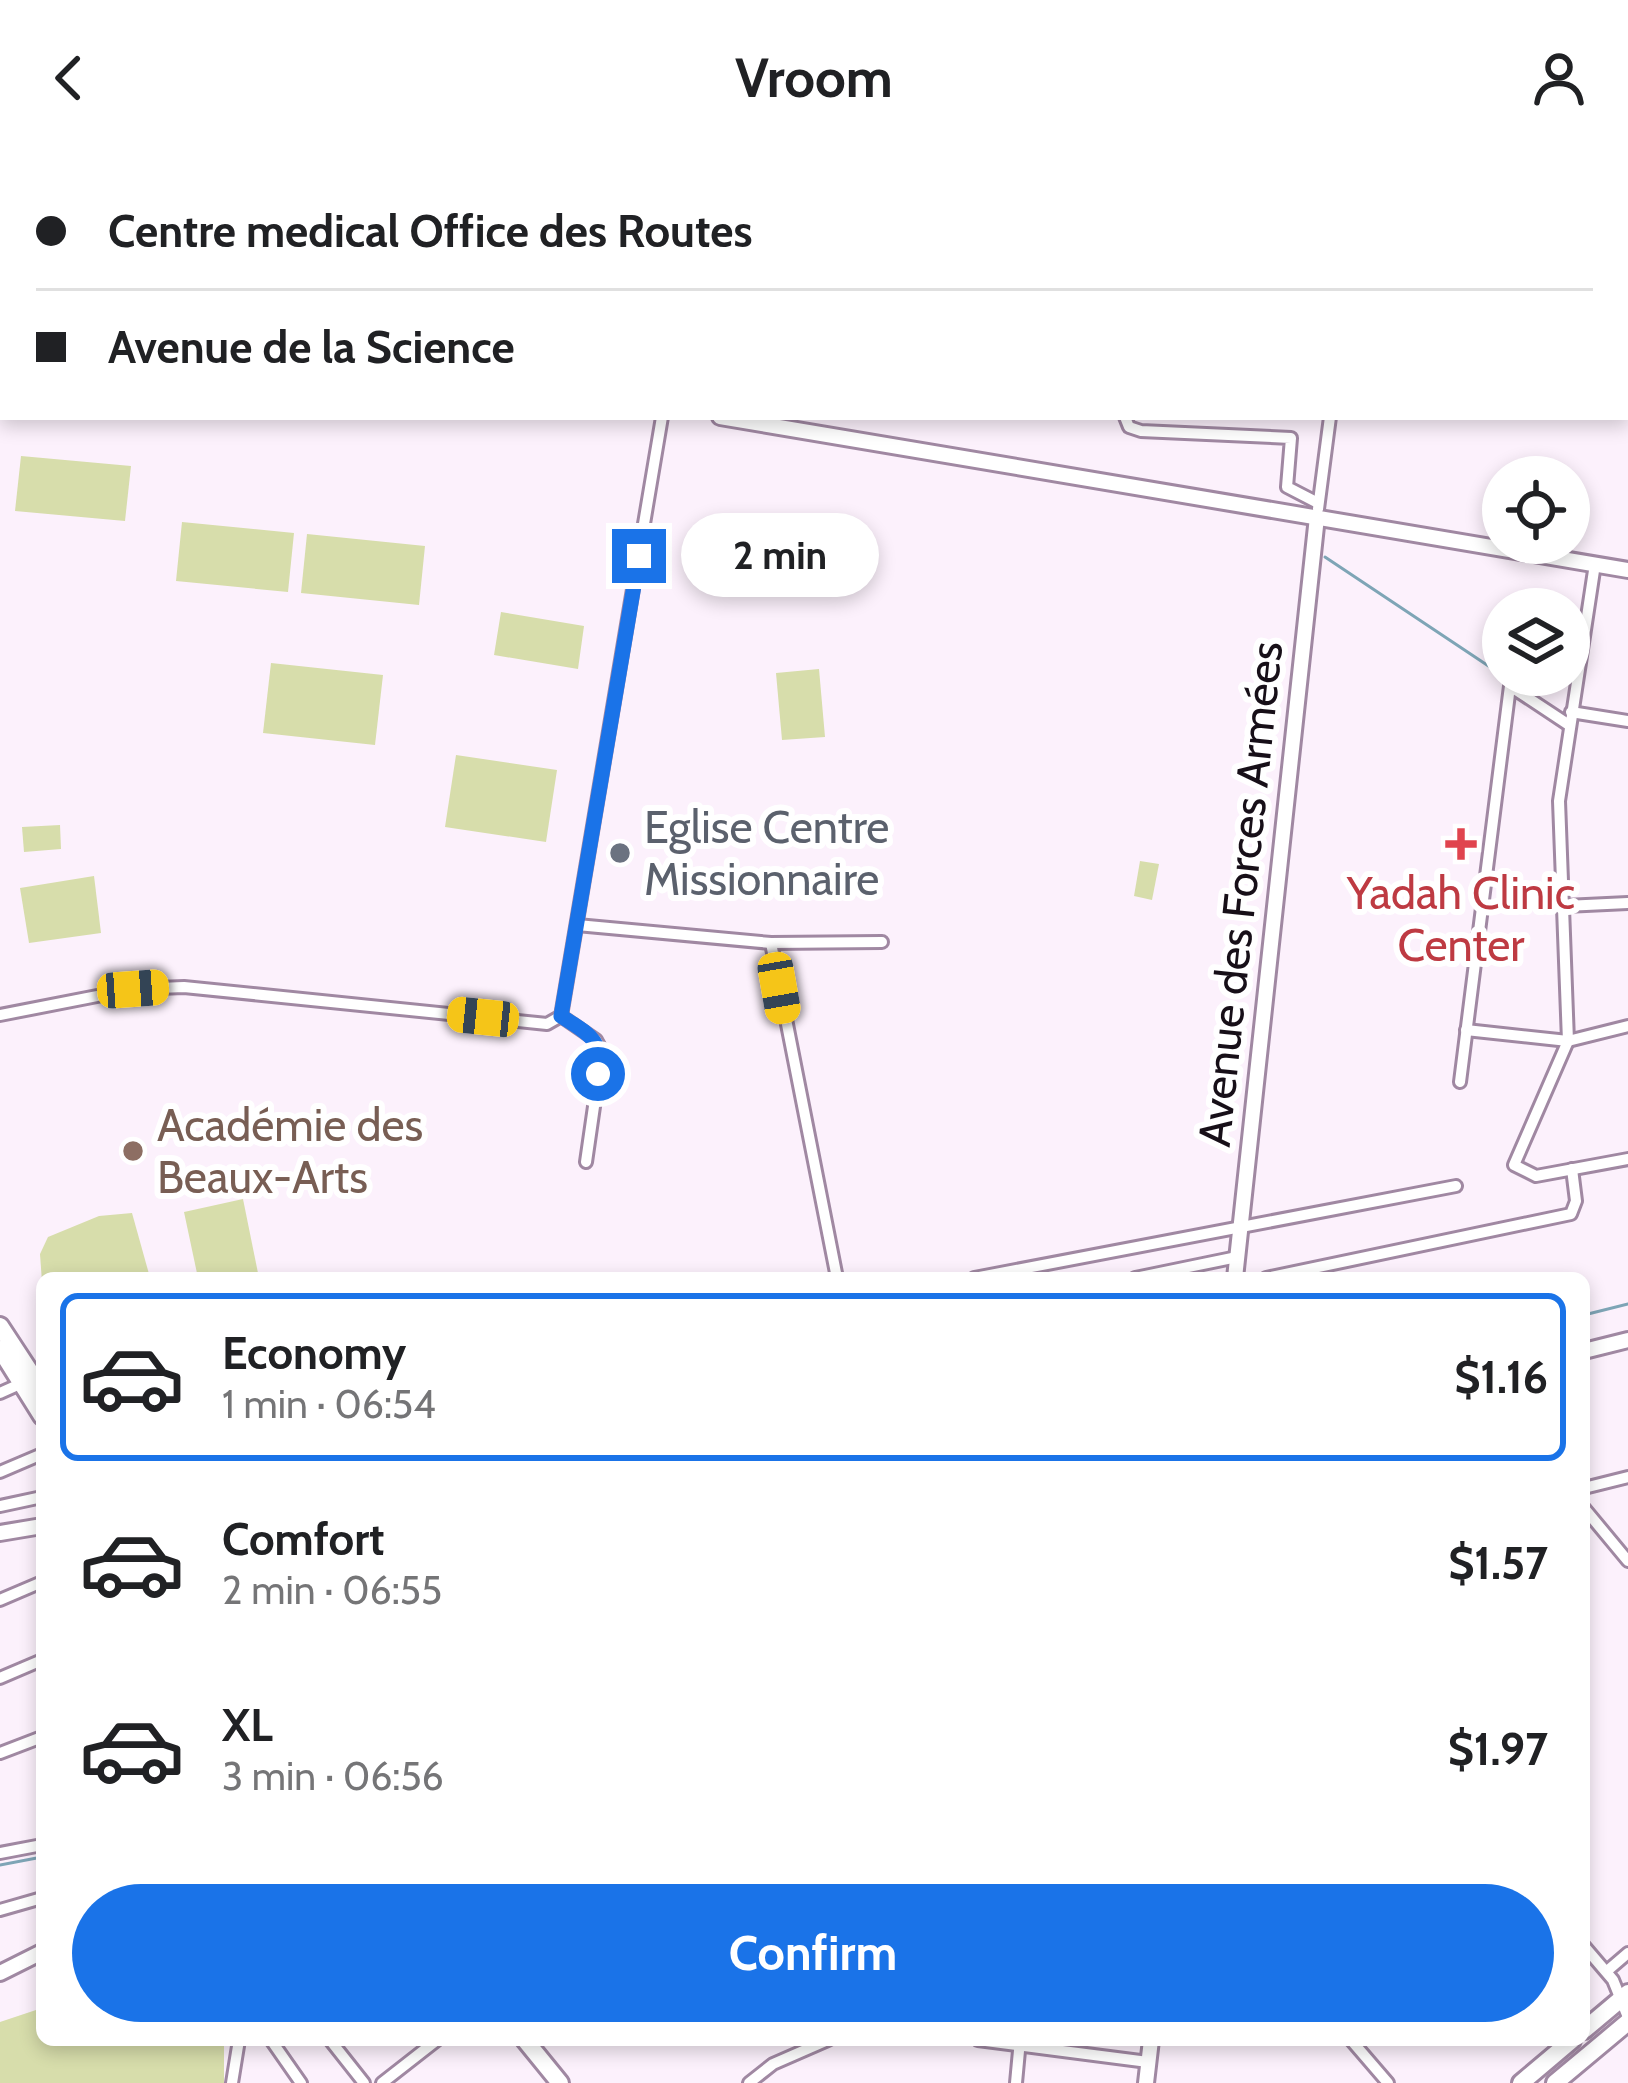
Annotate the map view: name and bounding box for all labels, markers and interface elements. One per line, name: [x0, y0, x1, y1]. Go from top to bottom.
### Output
icon: back: [36, 45, 102, 111]
text: Vroom: [735, 45, 893, 111]
icon: person: [1526, 45, 1592, 111]
text: Centre medical Office des Routes: [108, 204, 753, 258]
text: Avenue de la Science: [108, 320, 515, 374]
map controls: [1482, 456, 1590, 696]
button: locate: [1482, 456, 1590, 564]
callout: 2 min: [681, 514, 879, 598]
route end: [612, 529, 666, 583]
text: 2 min: [733, 531, 827, 579]
button: layers: [1482, 588, 1590, 696]
street label: Avenue des Forces Armées: [1187, 639, 1293, 1149]
place label: Eglise Centre Missionnaire: [644, 800, 889, 906]
marker: Yadah Clinic Center: [1445, 828, 1477, 860]
marker: Eglise Centre Missionnaire: [607, 840, 633, 866]
place label: Yadah Clinic Center: [1346, 866, 1575, 972]
car: [755, 949, 803, 1027]
car: [96, 969, 170, 1009]
car: [445, 995, 521, 1039]
route start: [571, 1047, 625, 1101]
place label: Académie des Beaux-Arts: [157, 1098, 423, 1204]
marker: Académie des Beaux-Arts: [120, 1138, 146, 1164]
icon: car: [78, 1323, 186, 1431]
text: Economy: [222, 1326, 406, 1380]
text: $1.16: [1454, 1350, 1548, 1404]
text: 1 min · 06:54: [222, 1380, 436, 1428]
icon: car: [78, 1509, 186, 1617]
text: Comfort: [222, 1512, 385, 1566]
text: $1.57: [1448, 1536, 1548, 1590]
text: 2 min · 06:55: [222, 1566, 442, 1614]
icon: car: [78, 1695, 186, 1803]
text: XL: [222, 1698, 273, 1752]
text: $1.97: [1448, 1722, 1548, 1776]
text: 3 min · 06:56: [222, 1752, 444, 1800]
button: Confirm: [72, 1884, 1554, 2022]

